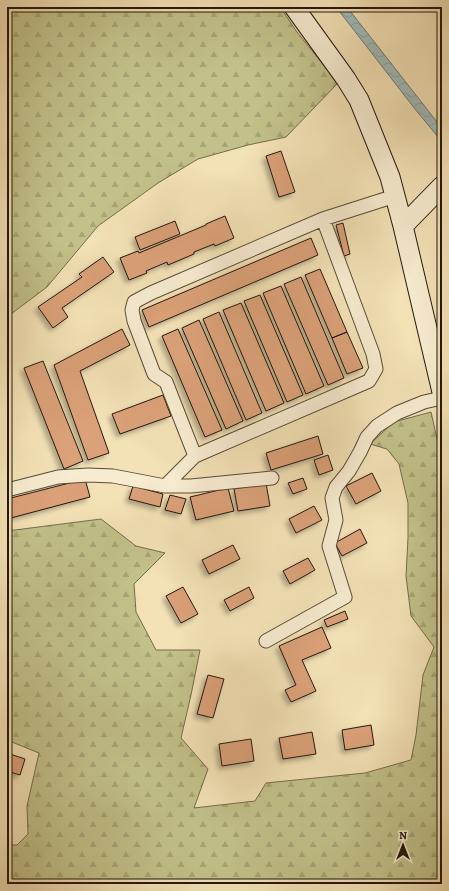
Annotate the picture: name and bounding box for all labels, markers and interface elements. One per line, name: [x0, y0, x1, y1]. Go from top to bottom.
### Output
north arrow: [383, 825, 423, 865]
text: N: [399, 828, 407, 843]

